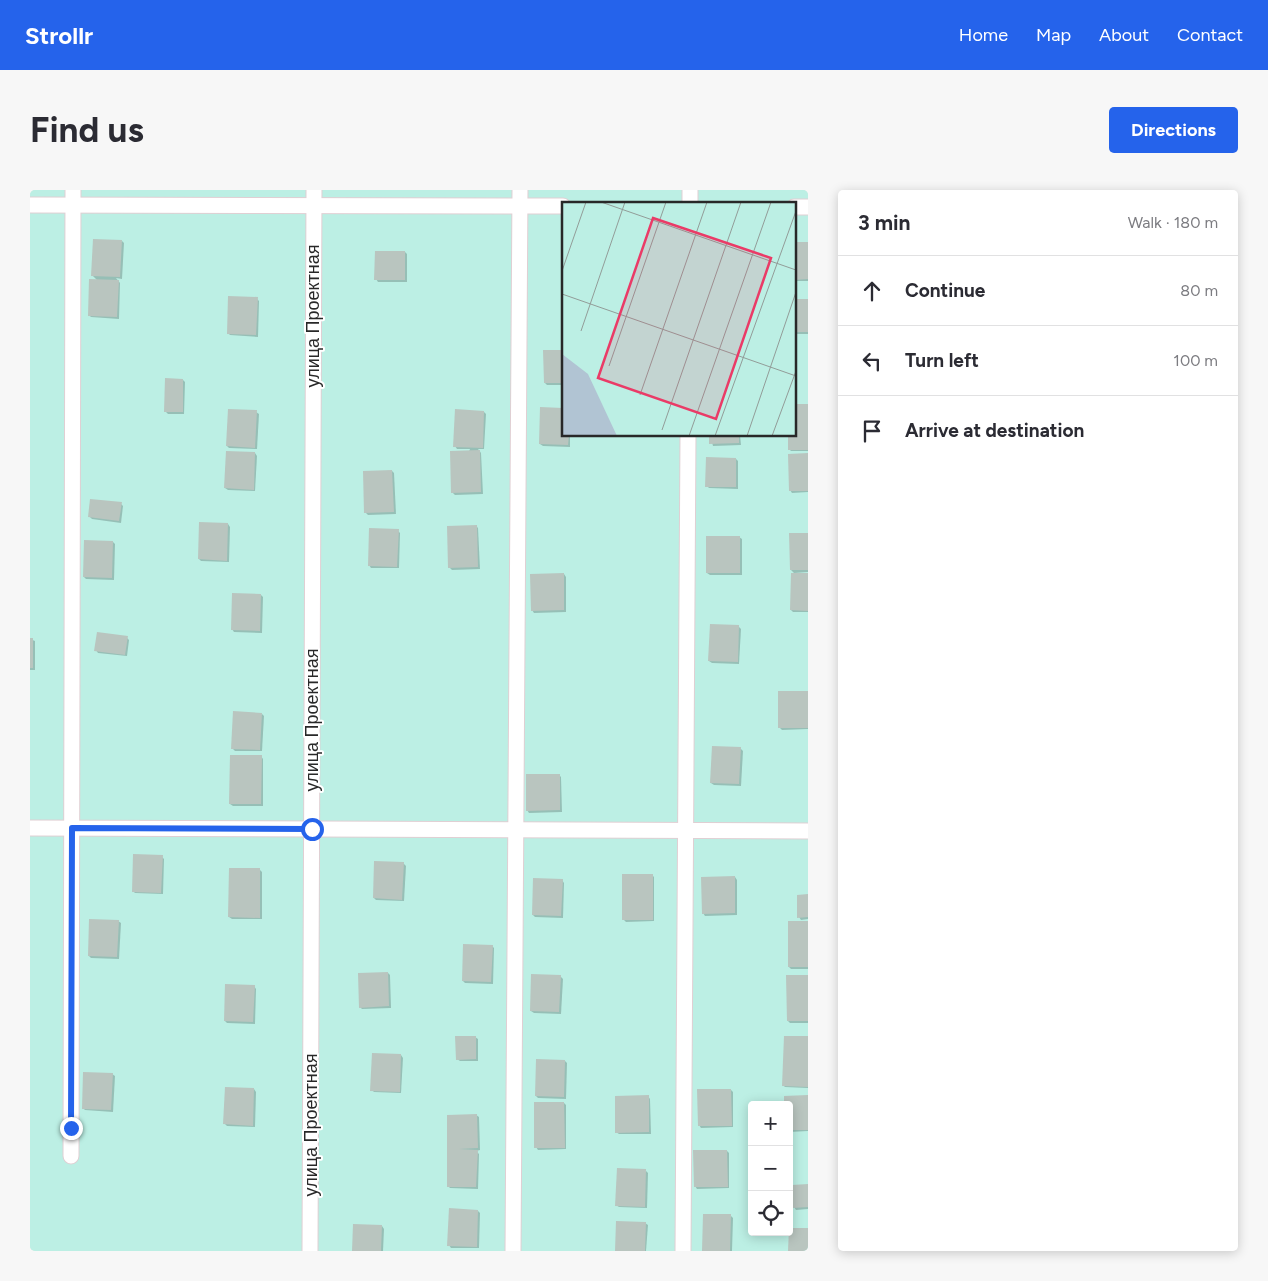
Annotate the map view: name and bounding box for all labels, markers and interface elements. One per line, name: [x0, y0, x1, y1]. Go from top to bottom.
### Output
text: Strollr: [25, 21, 93, 50]
text: Home: [959, 24, 1008, 46]
text: Map: [1036, 24, 1071, 46]
text: About: [1099, 24, 1149, 46]
text: Contact: [1177, 24, 1243, 46]
button: Directions: [1109, 107, 1238, 153]
text: Find us: [30, 109, 144, 151]
inset map: [562, 202, 796, 436]
text: 3 min: [858, 210, 910, 235]
text: Walk · 180 m: [1128, 213, 1218, 232]
street label: улица Проектная: [302, 245, 324, 387]
icon: ahead: [858, 277, 886, 305]
text: Continue: [905, 279, 985, 302]
text: 80 m: [1180, 281, 1218, 300]
icon: left: [858, 347, 886, 375]
text: Turn left: [905, 349, 979, 372]
text: 100 m: [1173, 351, 1218, 370]
icon: arrive: [858, 417, 886, 445]
text: Arrive at destination: [905, 419, 1084, 442]
street label: улица Проектная: [301, 649, 323, 791]
route start: [301, 818, 324, 841]
street label: улица Проектная: [300, 1054, 322, 1196]
map controls: [748, 1101, 793, 1236]
button: +: [748, 1101, 793, 1146]
route end: [60, 1117, 83, 1140]
button: −: [748, 1146, 793, 1191]
button: locate: [748, 1191, 793, 1236]

